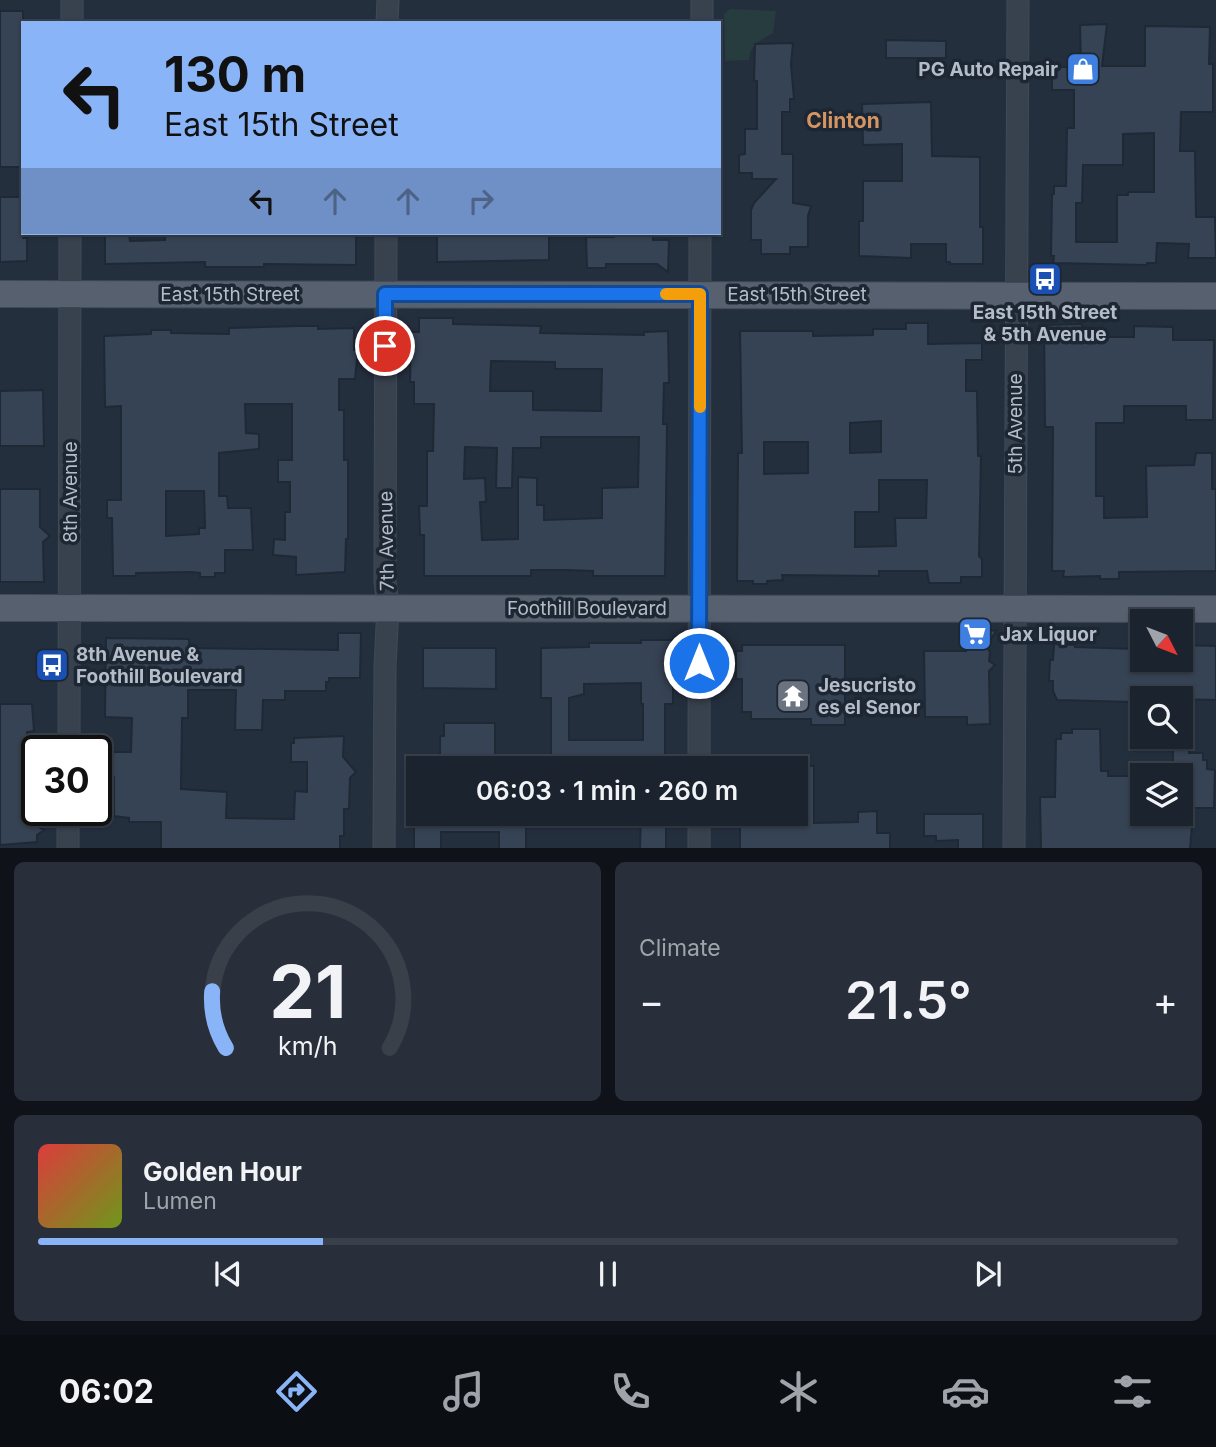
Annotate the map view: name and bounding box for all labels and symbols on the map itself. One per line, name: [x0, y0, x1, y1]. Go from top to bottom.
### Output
shop icon: PG Auto Repair: [1064, 50, 1102, 88]
place label: PG Auto Repair: [918, 58, 1058, 81]
district label: Clinton: [806, 108, 880, 133]
bus stop icon: East 15th Street & 5th Avenue: [1026, 260, 1064, 298]
street label: East 15th Street: [160, 283, 300, 306]
street label: East 15th Street: [727, 283, 867, 306]
place label: East 15th Street & 5th Avenue: [973, 301, 1117, 346]
pin: [355, 316, 415, 376]
street label: 5th Avenue: [1004, 373, 1027, 475]
street label: 8th Avenue: [59, 441, 82, 543]
street label: 7th Avenue: [374, 491, 399, 591]
street label: Foothill Boulevard: [507, 597, 667, 620]
north arrow: [1130, 609, 1194, 672]
supermarket icon: Jax Liquor: [956, 615, 994, 653]
place label: Jax Liquor: [1000, 623, 1097, 646]
position arrow: [662, 626, 736, 700]
place label: 8th Avenue & Foothill Boulevard: [76, 643, 242, 688]
bus stop icon: 8th Avenue & Foothill Boulevard: [33, 646, 71, 684]
place label: Jesucristo es el Senor: [818, 674, 921, 719]
temple icon: Jesucristo es el Senor: [774, 677, 812, 715]
speed limit sign: 30: [21, 735, 112, 826]

